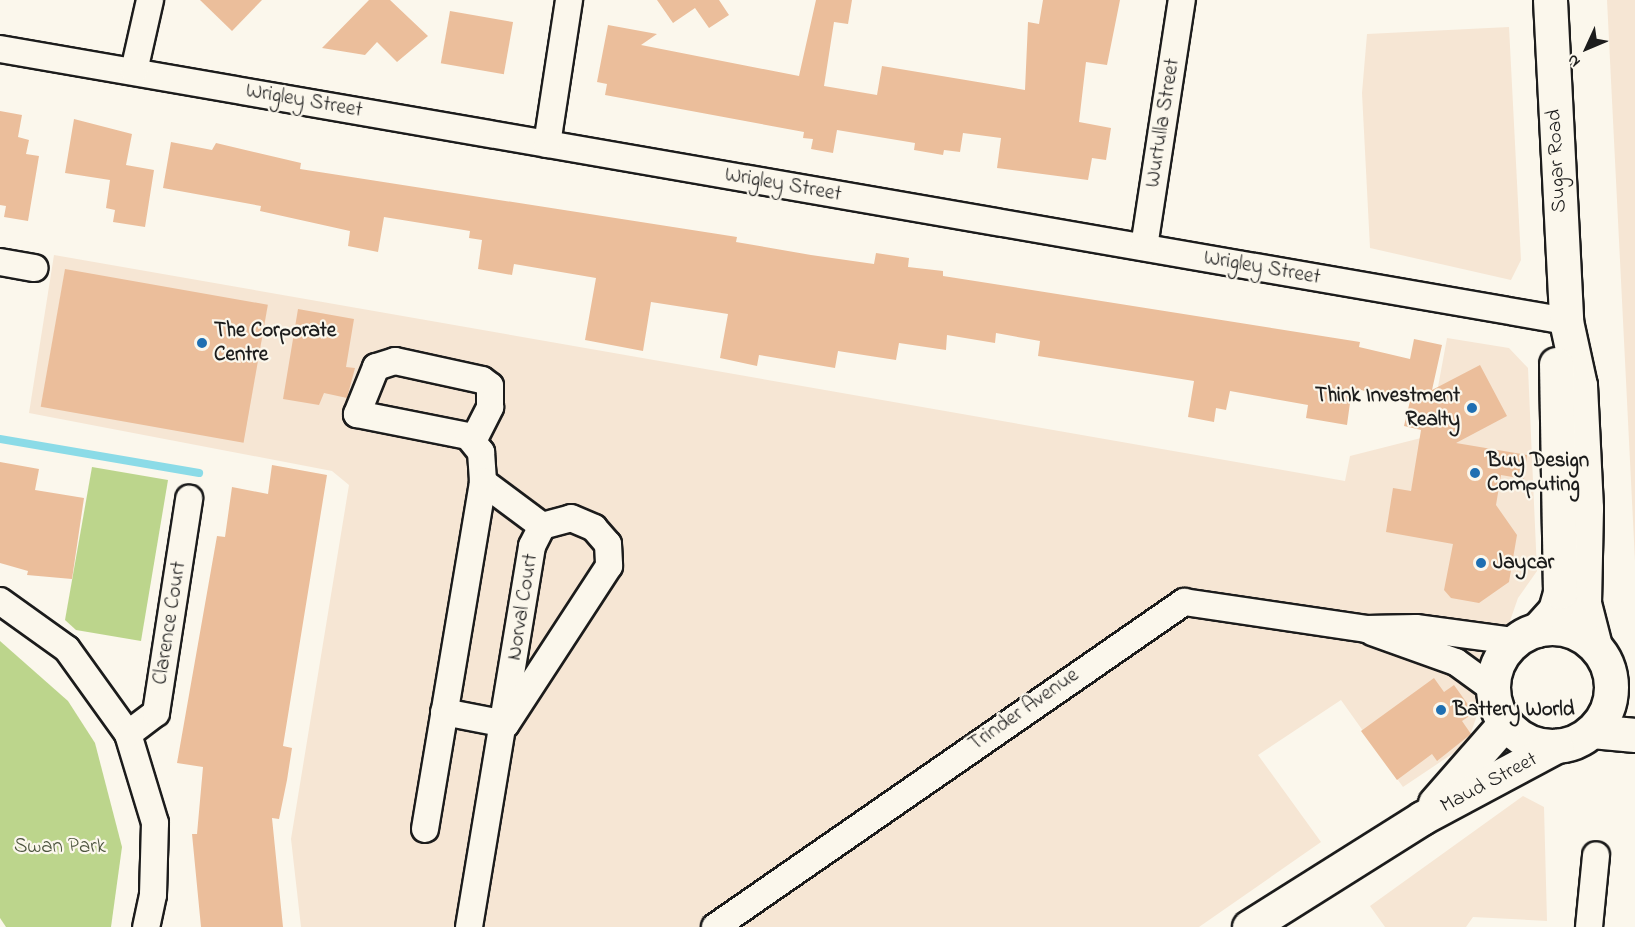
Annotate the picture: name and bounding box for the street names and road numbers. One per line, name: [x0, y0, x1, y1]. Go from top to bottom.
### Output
street label: Wurtulla Street: [1140, 57, 1186, 189]
street label: Wrigley Street: [244, 78, 364, 124]
street label: Sugar Road: [1542, 109, 1572, 213]
street label: Wrigley Street: [723, 162, 843, 208]
street label: Wrigley Street: [1202, 245, 1322, 291]
street label: Norval Court: [502, 552, 544, 662]
street label: Clarence Court: [148, 559, 192, 687]
street label: Trinder Avenue: [964, 663, 1084, 757]
street label: Maud Street: [1436, 747, 1542, 819]

